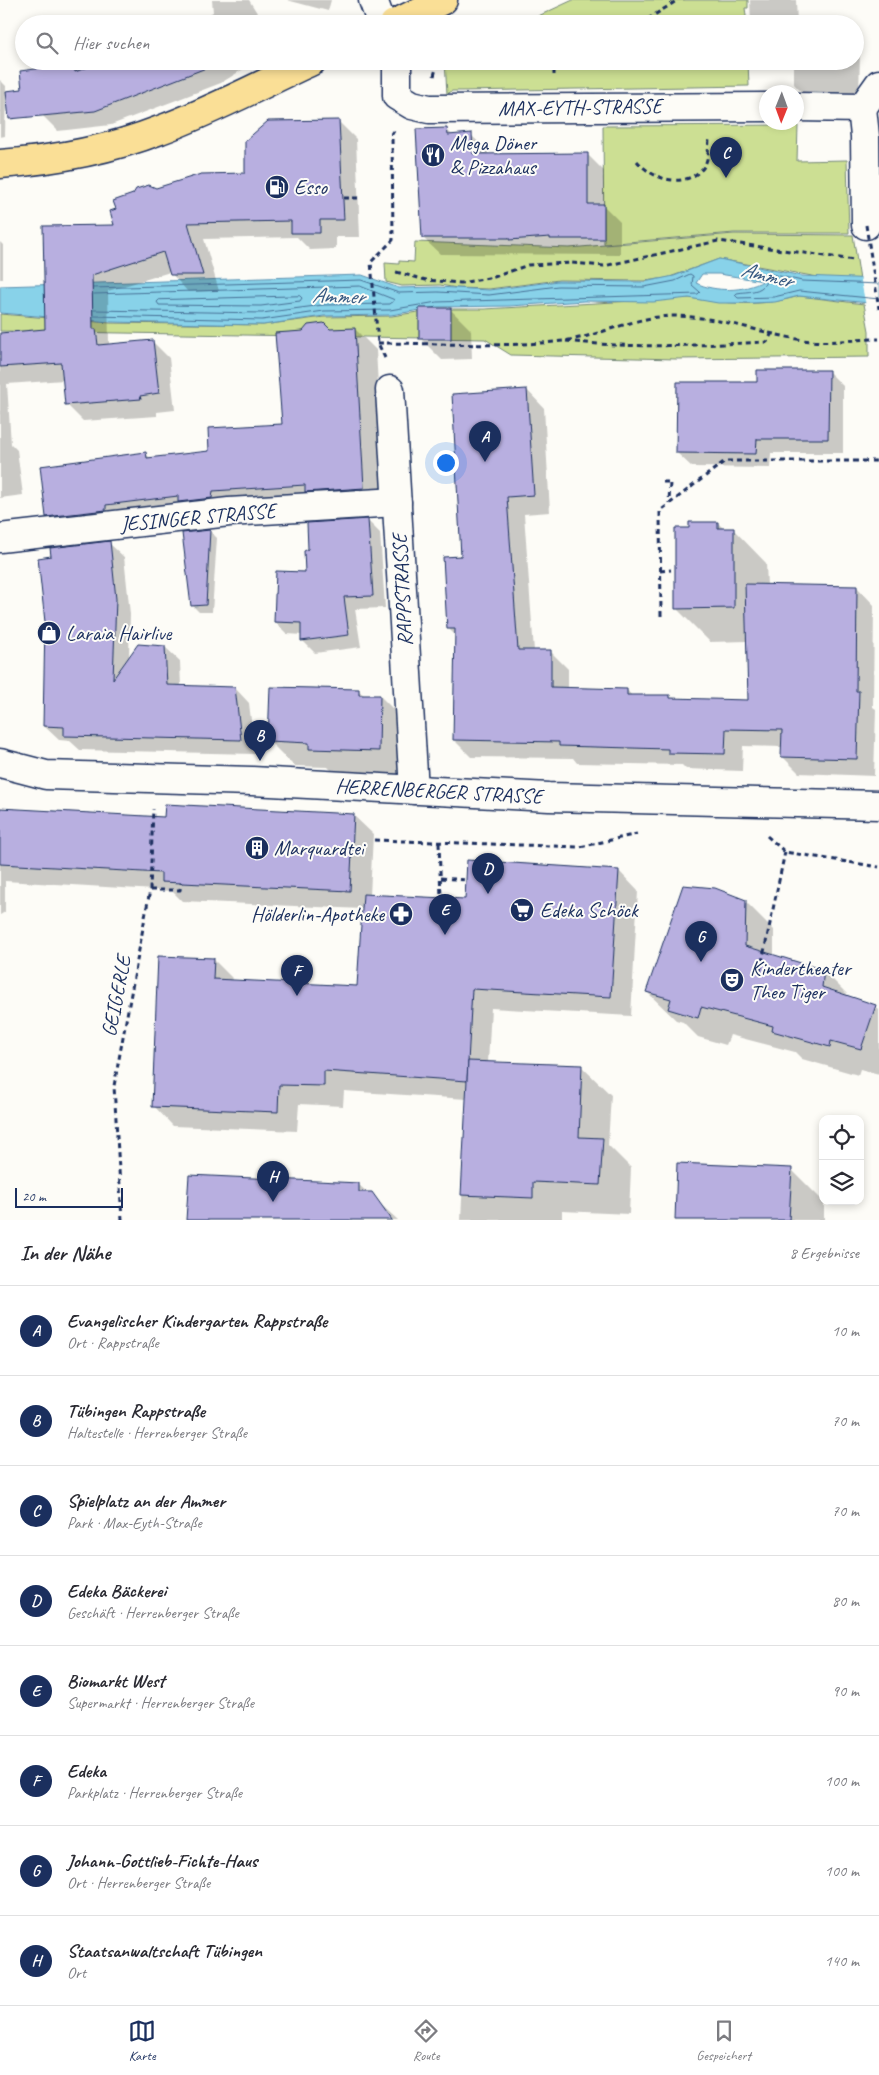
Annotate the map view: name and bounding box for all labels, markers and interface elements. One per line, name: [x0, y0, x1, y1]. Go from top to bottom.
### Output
search box: [15, 15, 864, 70]
icon: search: [33, 29, 61, 57]
text: Hier suchen: [73, 31, 149, 55]
north arrow: [759, 85, 804, 130]
street label: MAX-EYTH-STRASSE: [498, 93, 665, 121]
place label: Mega Döner & Pizzahaus: [450, 130, 538, 180]
pin: C: [710, 137, 742, 178]
restaurant icon: Mega Döner & Pizzahaus: [420, 142, 446, 168]
fuel station icon: Esso: [264, 174, 290, 200]
place label: Esso: [294, 174, 328, 200]
water label: Ammer: [738, 255, 799, 296]
water label: Ammer: [312, 281, 368, 311]
pin: A: [469, 421, 501, 462]
your location: [433, 450, 459, 476]
street label: JESINGER STRASSE: [118, 497, 279, 537]
street label: RAPPSTRASSE: [386, 531, 418, 647]
shop icon: Laraia Hairlive: [36, 620, 62, 646]
place label: Laraia Hairlive: [66, 620, 172, 646]
pin: B: [244, 720, 276, 761]
street label: HERRENBERGER STRASSE: [335, 773, 546, 810]
building icon: Marquardtei: [244, 835, 270, 861]
place label: Marquardtei: [274, 835, 367, 861]
pin: D: [472, 853, 504, 894]
pin: E: [429, 894, 461, 935]
supermarket icon: Edeka Schöck: [509, 897, 535, 923]
place label: Edeka Schöck: [540, 897, 639, 923]
place label: Hölderlin-Apotheke: [251, 901, 385, 927]
pharmacy icon: Hölderlin-Apotheke: [388, 901, 414, 927]
pin: G: [685, 921, 717, 962]
street label: GEIGERLE: [95, 951, 137, 1039]
pin: F: [281, 955, 313, 996]
place label: Kindertheater Theo Tiger: [750, 955, 853, 1005]
theatre icon: Kindertheater Theo Tiger: [719, 967, 745, 993]
map controls: [819, 1115, 864, 1205]
button: locate: [819, 1115, 864, 1160]
button: layers: [819, 1160, 864, 1205]
pin: H: [257, 1161, 289, 1202]
scale bar: [15, 1185, 122, 1208]
text: 20 m: [22, 1188, 46, 1205]
text: In der Nähe: [20, 1240, 110, 1266]
text: 8 Ergebnisse: [790, 1243, 859, 1263]
text: Evangelischer Kindergarten Rappstraße: [67, 1309, 327, 1333]
text: A: [32, 1321, 40, 1341]
text: 10 m: [832, 1321, 859, 1341]
text: Ort · Rappstraße: [67, 1333, 159, 1353]
text: Tübingen Rappstraße: [67, 1399, 205, 1423]
text: B: [32, 1411, 40, 1431]
text: 70 m: [832, 1411, 859, 1431]
text: Haltestelle · Herrenberger Straße: [67, 1423, 247, 1443]
text: Spielplatz an der Ammer: [67, 1489, 225, 1513]
text: C: [32, 1501, 40, 1521]
text: 70 m: [832, 1501, 859, 1521]
text: Park · Max-Eyth-Straße: [67, 1513, 202, 1533]
text: Edeka Bäckerei: [67, 1579, 166, 1603]
text: D: [31, 1591, 41, 1611]
text: 80 m: [832, 1591, 859, 1611]
text: Geschäft · Herrenberger Straße: [67, 1603, 239, 1623]
text: Biomarkt West: [67, 1669, 165, 1693]
text: E: [32, 1681, 40, 1701]
text: 90 m: [832, 1681, 859, 1701]
text: Supermarkt · Herrenberger Straße: [67, 1693, 254, 1713]
text: Edeka: [67, 1759, 106, 1783]
text: F: [32, 1771, 40, 1791]
text: 100 m: [825, 1771, 859, 1791]
text: Parkplatz · Herrenberger Straße: [67, 1783, 242, 1803]
text: Johann-Gottlieb-Fichte-Haus: [67, 1849, 257, 1873]
text: G: [32, 1861, 40, 1881]
text: 100 m: [825, 1861, 859, 1881]
text: Ort · Herrenberger Straße: [67, 1873, 210, 1893]
text: Staatsanwaltschaft Tübingen: [67, 1939, 262, 1963]
text: H: [31, 1951, 41, 1971]
text: 140 m: [825, 1951, 859, 1971]
text: Ort: [67, 1963, 86, 1983]
tab: Karte: [128, 2017, 156, 2064]
tab: Route: [412, 2017, 440, 2064]
tab: Gespeichert: [696, 2017, 751, 2064]

